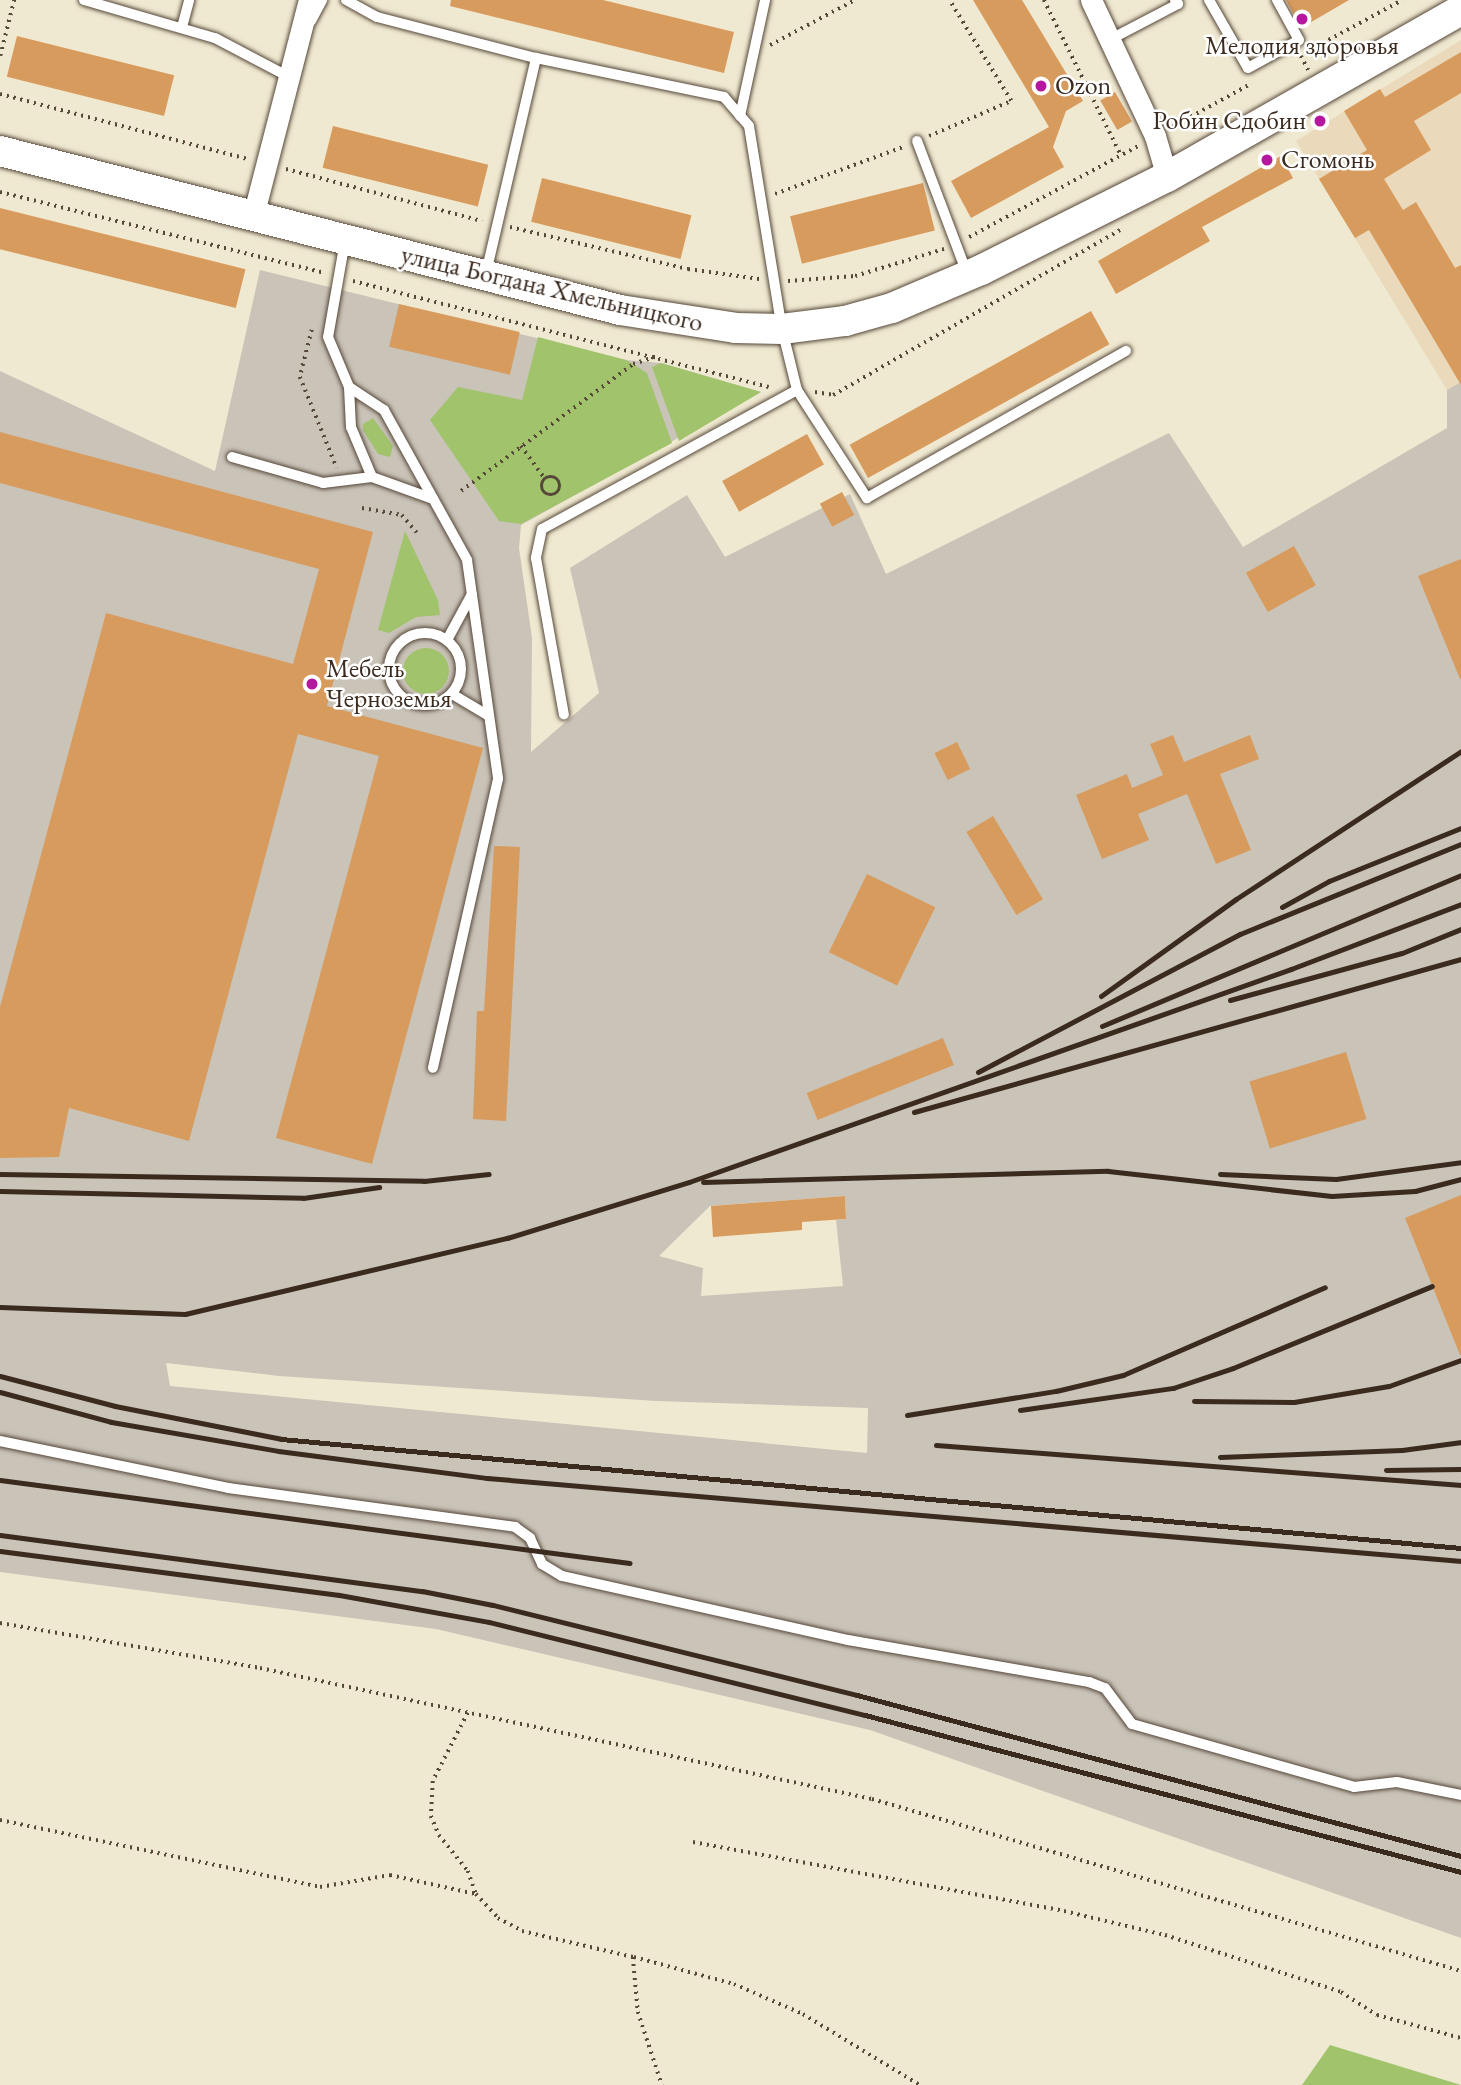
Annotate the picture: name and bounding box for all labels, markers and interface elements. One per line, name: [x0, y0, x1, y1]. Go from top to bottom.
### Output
marker: Мелодия здоровья: [1294, 11, 1310, 27]
place label: Мелодия здоровья: [1205, 30, 1399, 62]
place label: Ozon: [1055, 70, 1111, 102]
marker: Ozon: [1033, 78, 1049, 94]
place label: Робин Сдобин: [1153, 105, 1306, 137]
marker: Робин Сдобин: [1312, 113, 1328, 129]
place label: Сгомонь: [1281, 144, 1374, 176]
marker: Сгомонь: [1259, 152, 1275, 168]
street label: улица Богдана Хмельницкого: [398, 239, 706, 339]
place label: Мебель Черноземья: [326, 653, 452, 714]
marker: Мебель Черноземья: [304, 676, 320, 692]

